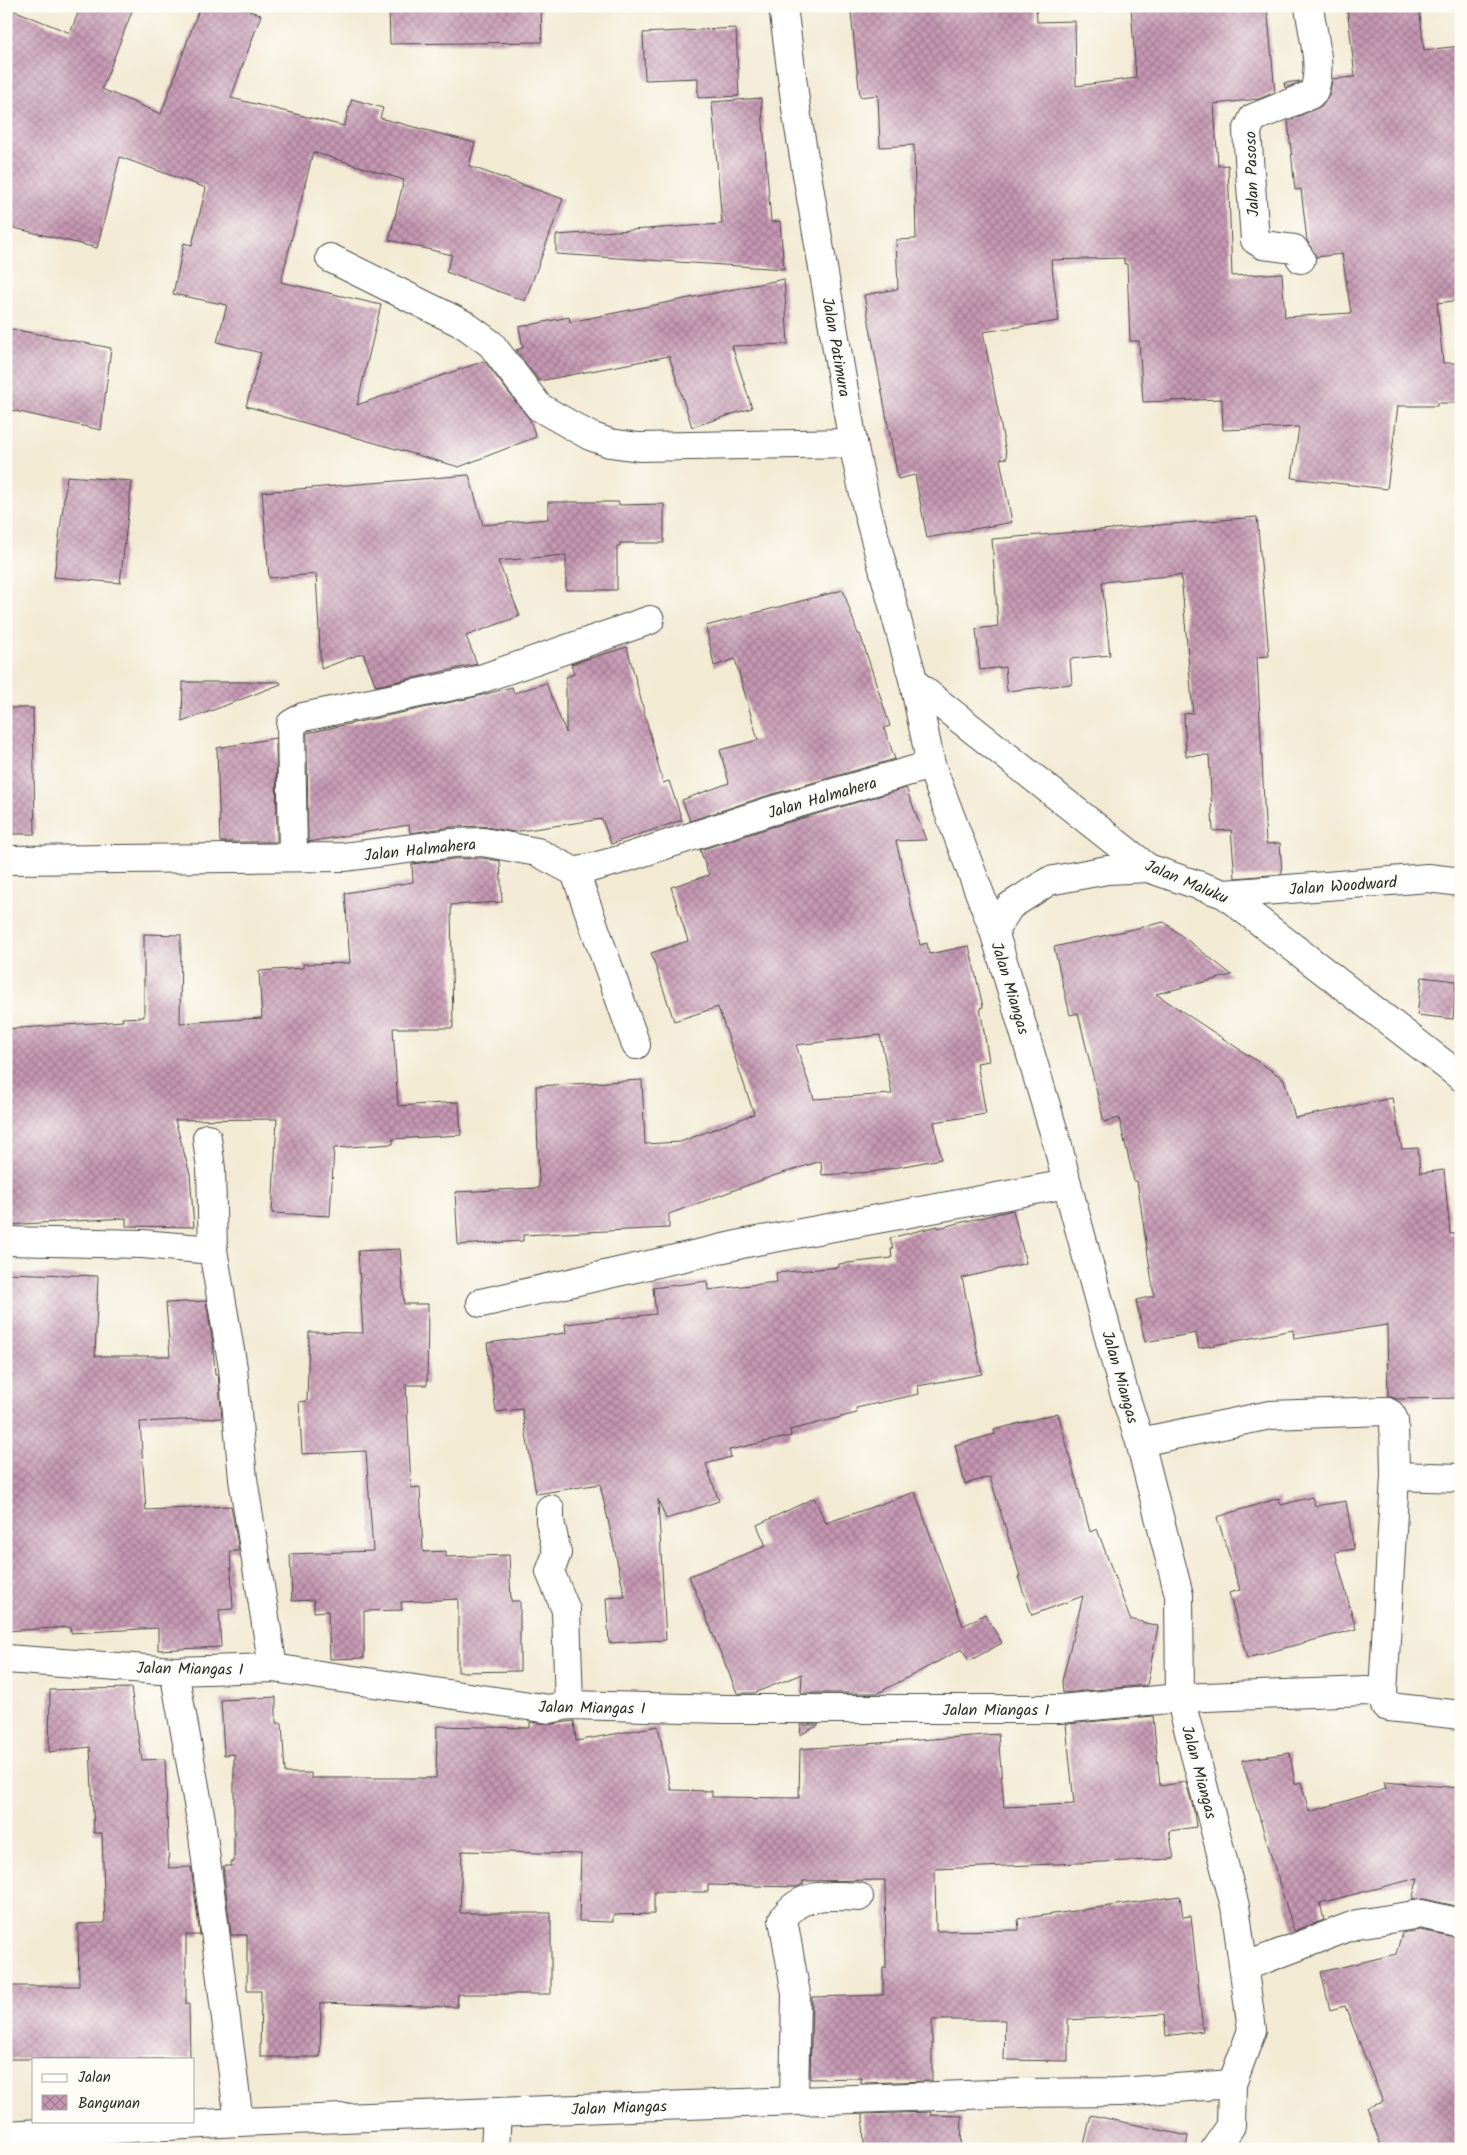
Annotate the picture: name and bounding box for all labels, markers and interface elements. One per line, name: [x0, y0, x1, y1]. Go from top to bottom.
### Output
street label: Jalan Pasoso: [1239, 131, 1266, 217]
street label: Jalan Patimura: [814, 295, 857, 399]
street label: Jalan Halmahera: [765, 771, 880, 826]
street label: Jalan Halmahera: [363, 832, 477, 869]
street label: Jalan Maluku: [1141, 854, 1232, 911]
street label: Jalan Woodward: [1288, 870, 1399, 903]
street label: Jalan Miangas: [984, 939, 1036, 1038]
street label: Jalan Miangas: [1094, 1328, 1145, 1427]
street label: Jalan Miangas I: [136, 1656, 244, 1683]
street label: Jalan Miangas I: [538, 1695, 646, 1722]
street label: Jalan Miangas I: [942, 1698, 1050, 1723]
street label: Jalan Miangas: [1174, 1723, 1223, 1822]
legend: [32, 2058, 195, 2122]
text: Jalan: [78, 2066, 111, 2090]
text: Bangunan: [78, 2092, 140, 2116]
street label: Jalan Miangas: [571, 2094, 668, 2123]

